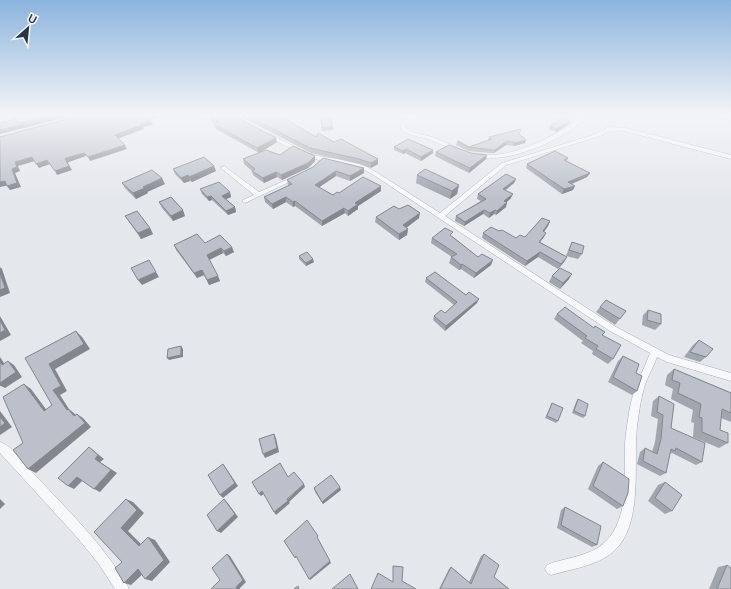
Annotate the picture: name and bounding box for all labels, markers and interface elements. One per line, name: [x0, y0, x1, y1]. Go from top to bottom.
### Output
north arrow: [8, 8, 48, 48]
text: U: [26, 11, 39, 26]

